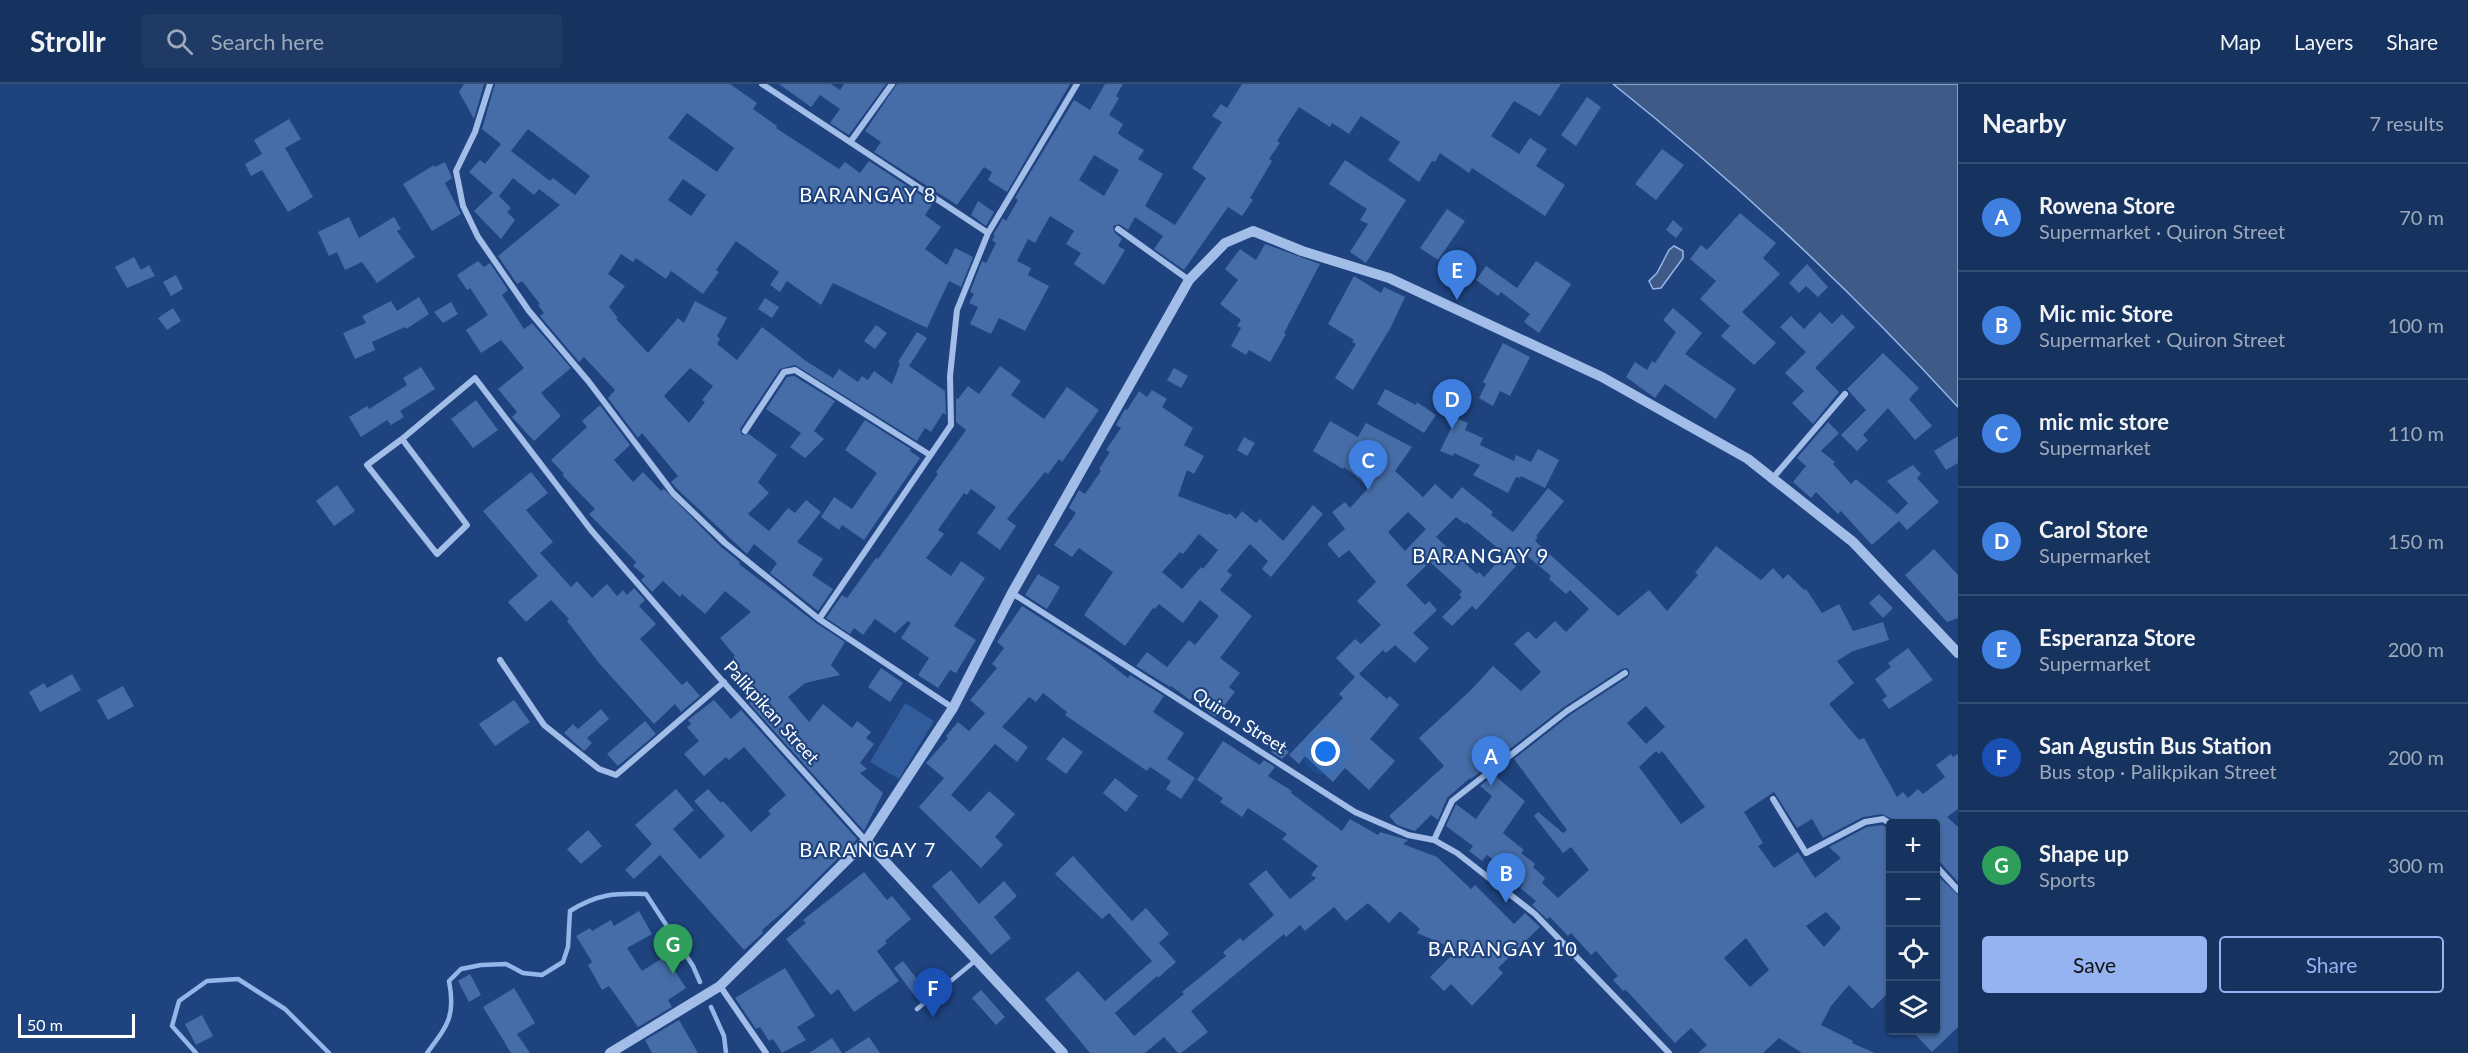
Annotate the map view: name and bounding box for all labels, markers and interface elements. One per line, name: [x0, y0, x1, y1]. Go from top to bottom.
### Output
search box: [142, 14, 562, 68]
text: Strollr: [30, 24, 106, 58]
icon: search: [163, 25, 196, 58]
text: Search here: [211, 28, 324, 55]
text: Map: [2220, 29, 2261, 54]
text: Layers: [2294, 29, 2353, 54]
text: Share: [2386, 29, 2438, 54]
text: Nearby: [1982, 107, 2067, 139]
text: 7 results: [2369, 111, 2444, 135]
district label: BARANGAY 8: [799, 182, 937, 206]
text: Rowena Store: [2039, 192, 2175, 219]
text: A: [1995, 205, 2008, 229]
text: 70 m: [2399, 205, 2444, 229]
text: Supermarket · Quiron Street: [2039, 219, 2285, 243]
pin: E: [1438, 250, 1476, 300]
text: Mic mic Store: [2039, 300, 2173, 327]
text: B: [1995, 313, 2008, 337]
text: 100 m: [2388, 313, 2444, 337]
text: Supermarket · Quiron Street: [2039, 327, 2285, 351]
pin: D: [1432, 380, 1472, 429]
text: mic mic store: [2039, 408, 2169, 435]
text: C: [1995, 421, 2008, 445]
text: 110 m: [2388, 421, 2444, 445]
text: Supermarket: [2039, 435, 2151, 459]
pin: C: [1348, 440, 1388, 490]
text: Carol Store: [2039, 516, 2148, 543]
text: D: [1994, 529, 2009, 553]
text: 150 m: [2388, 529, 2444, 553]
district label: BARANGAY 9: [1412, 543, 1550, 567]
text: Supermarket: [2039, 543, 2151, 567]
text: Esperanza Store: [2039, 624, 2196, 651]
text: E: [1996, 637, 2007, 661]
text: 200 m: [2388, 637, 2444, 661]
text: Supermarket: [2039, 651, 2151, 675]
street label: Palikpikan Street: [720, 656, 825, 769]
street label: Quiron Street: [1189, 682, 1292, 758]
text: San Agustin Bus Station: [2039, 732, 2272, 759]
pin: A: [1472, 736, 1510, 786]
your location: [1311, 737, 1340, 766]
text: F: [1996, 745, 2007, 769]
text: 200 m: [2388, 745, 2444, 769]
text: Bus stop · Palikpikan Street: [2039, 759, 2277, 783]
map controls: [1886, 819, 1940, 1035]
button: +: [1886, 819, 1940, 873]
district label: BARANGAY 7: [799, 837, 937, 861]
text: Shape up: [2039, 840, 2129, 867]
text: G: [1994, 853, 2009, 877]
text: 300 m: [2388, 853, 2444, 877]
pin: B: [1486, 854, 1526, 903]
text: Sports: [2039, 867, 2095, 891]
button: −: [1886, 873, 1940, 927]
pin: G: [654, 924, 692, 974]
button: locate: [1886, 927, 1940, 981]
district label: BARANGAY 10: [1428, 936, 1578, 960]
button: Save: [1982, 936, 2207, 993]
button: Share: [2219, 936, 2444, 993]
pin: F: [914, 968, 952, 1018]
button: layers: [1886, 981, 1940, 1035]
scale bar: [18, 1011, 135, 1038]
text: 50 m: [27, 1015, 63, 1034]

